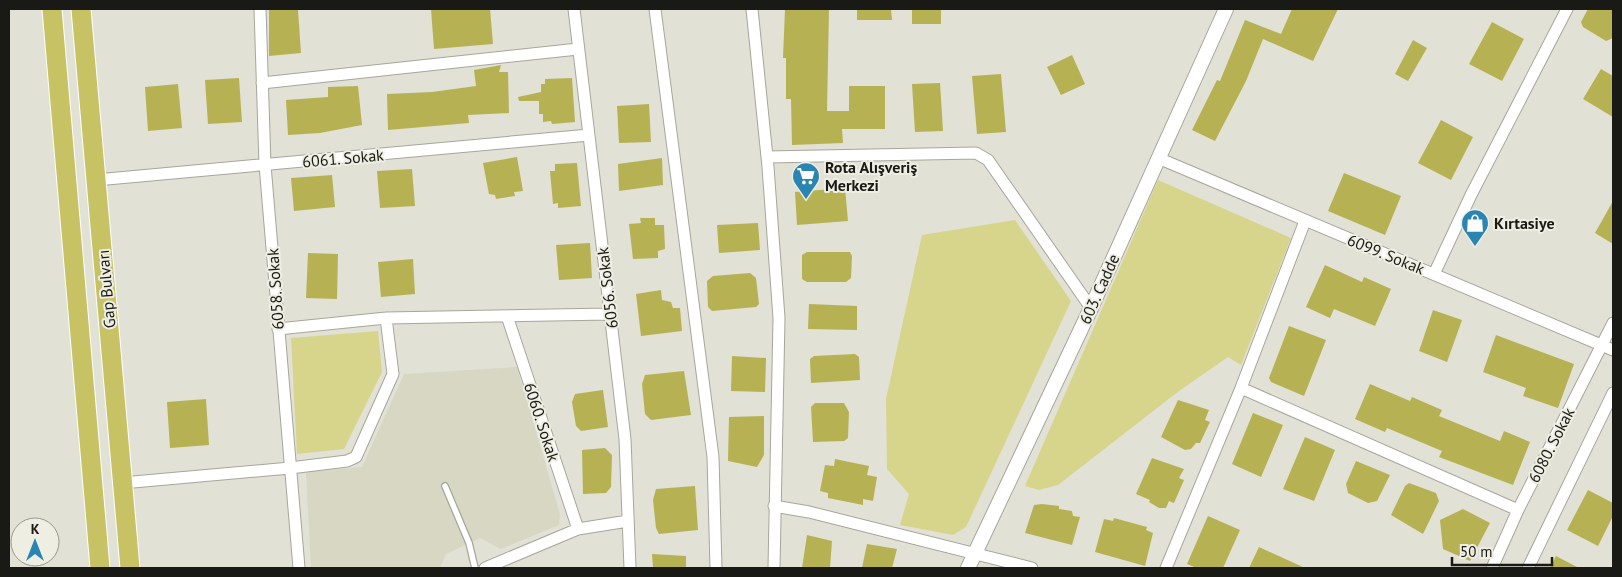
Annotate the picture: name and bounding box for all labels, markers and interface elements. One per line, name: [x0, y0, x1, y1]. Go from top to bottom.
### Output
street label: 6061. Sokak: [301, 144, 385, 172]
place label: Rota Alışveriş Merkezi: [825, 157, 917, 195]
supermarket icon: Rota Alışveriş Merkezi: [791, 161, 821, 200]
shop icon: Kırtasiye: [1460, 208, 1490, 247]
place label: Kırtasiye: [1494, 213, 1555, 233]
street label: 6099. Sokak: [1344, 229, 1428, 279]
street label: 6056. Sokak: [592, 246, 622, 330]
street label: 6058. Sokak: [262, 247, 288, 330]
street label: Gap Bulvarı: [93, 249, 119, 329]
street label: 603. Cadde: [1075, 251, 1123, 327]
street label: 6060. Sokak: [520, 380, 564, 464]
street label: 6080. Sokak: [1524, 404, 1579, 486]
north arrow: [10, 517, 60, 567]
text: K: [31, 520, 40, 538]
scale bar: [1452, 534, 1552, 566]
text: 50 m: [1460, 542, 1493, 561]

